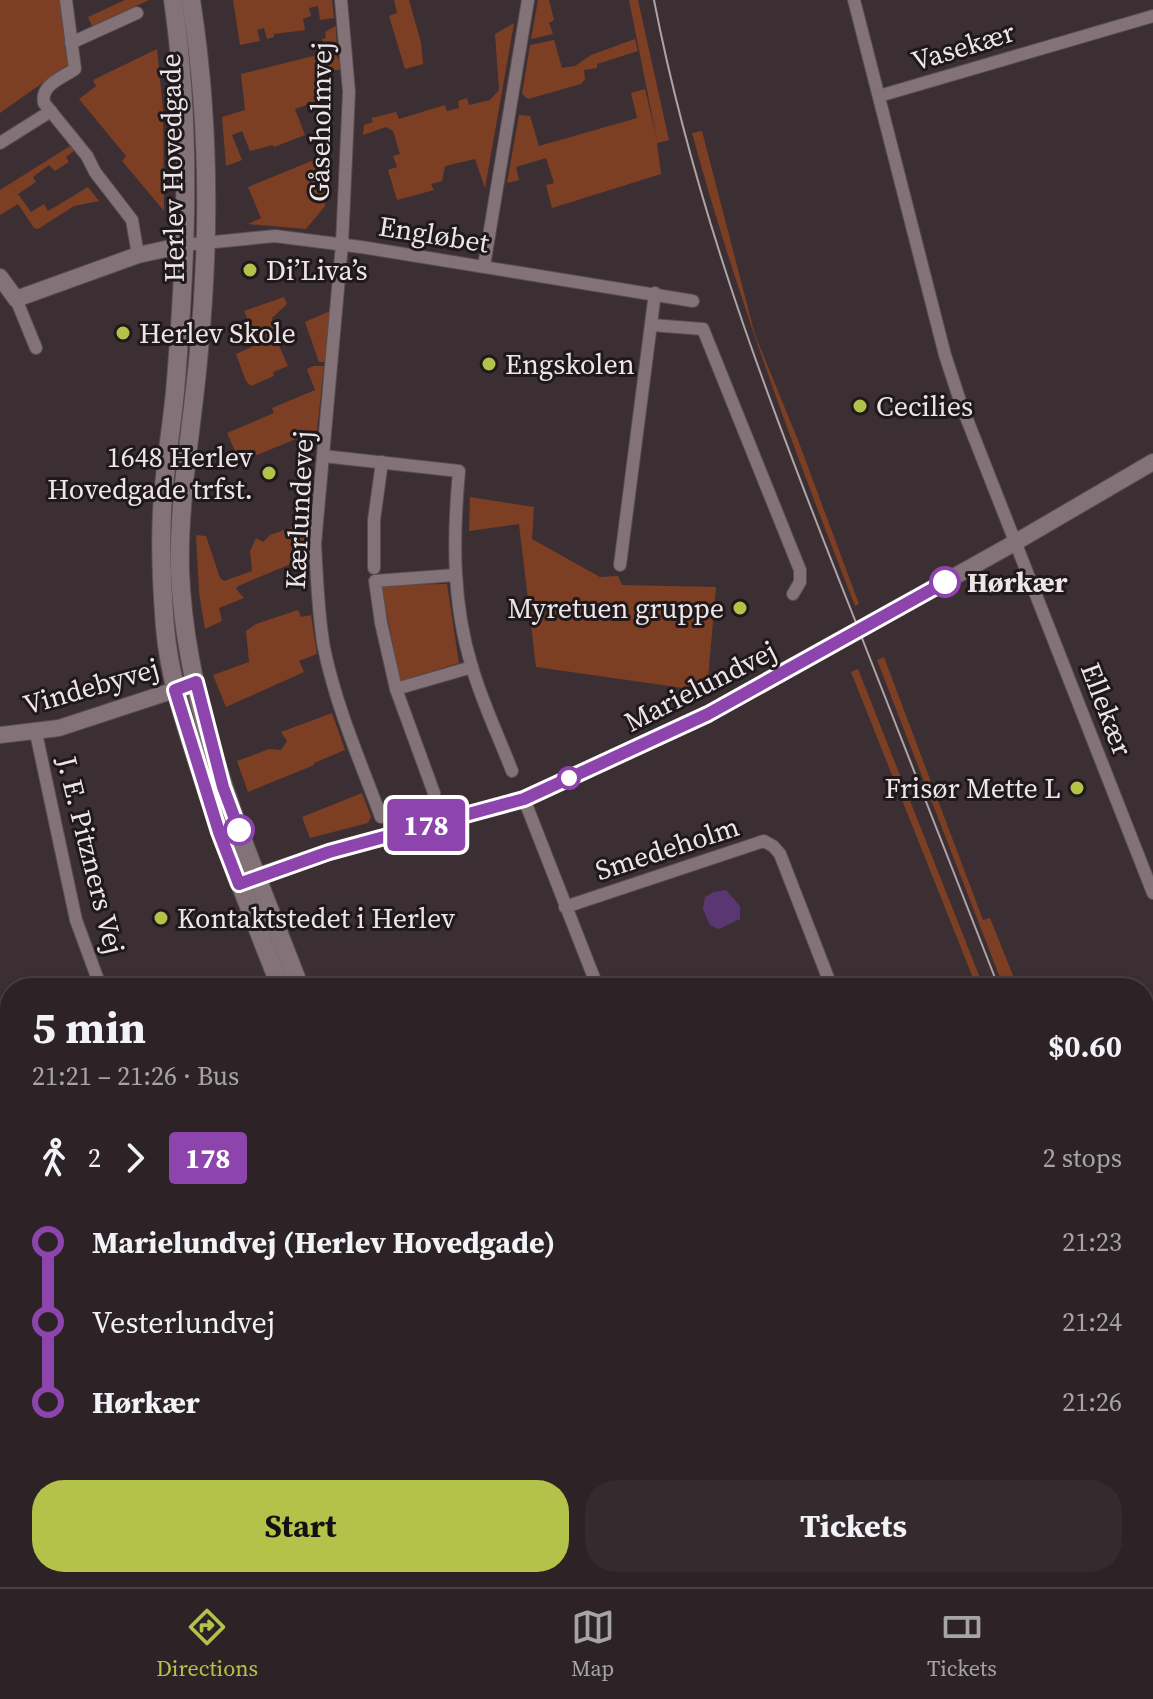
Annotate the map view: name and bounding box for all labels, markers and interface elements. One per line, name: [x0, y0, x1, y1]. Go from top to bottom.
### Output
street label: Vasekær: [907, 12, 1019, 80]
street label: Gåseholmvej: [300, 42, 340, 202]
street label: Herlev Hovedgade: [151, 53, 193, 283]
street label: Engløbet: [376, 207, 493, 262]
place label: Di’Liva’s: [266, 251, 368, 289]
marker: Di’Liva’s: [241, 261, 259, 279]
place label: Herlev Skole: [139, 314, 296, 352]
marker: Herlev Skole: [114, 324, 132, 342]
place label: Engskolen: [505, 345, 635, 383]
marker: Engskolen: [480, 355, 498, 373]
place label: Cecilies: [876, 387, 973, 425]
marker: Cecilies: [851, 397, 869, 415]
street label: Kærlundevej: [276, 430, 322, 590]
place label: 1648 Herlev Hovedgade trfst.: [47, 438, 253, 508]
marker: 1648 Herlev Hovedgade trfst.: [260, 464, 278, 482]
place label: Hørkær: [967, 563, 1068, 601]
marker: Hørkær: [930, 567, 960, 597]
place label: Myretuen gruppe: [507, 589, 724, 627]
marker: Myretuen gruppe: [731, 599, 749, 617]
street label: Marielundvej: [618, 631, 782, 741]
street label: Vindebyvej: [19, 649, 163, 723]
street label: Ellekær: [1072, 657, 1142, 761]
street label: J. E. Pitzners Vej: [48, 751, 134, 958]
unlabelled marker: [558, 767, 580, 789]
place label: Frisør Mette L: [884, 769, 1061, 807]
marker: Frisør Mette L: [1068, 779, 1086, 797]
line badge: 178: [380, 799, 472, 851]
text: 178: [403, 806, 449, 844]
street label: Smedeholm: [590, 807, 744, 889]
unlabelled marker: [224, 815, 254, 845]
place label: Kontaktstedet i Herlev: [177, 899, 455, 937]
marker: Kontaktstedet i Herlev: [152, 909, 170, 927]
text: 5 min: [32, 997, 146, 1058]
text: $0.60: [1048, 1026, 1122, 1067]
text: 21:21 – 21:26 · Bus: [32, 1058, 239, 1094]
icon: walk: [32, 1136, 76, 1180]
icon: forward: [113, 1136, 157, 1180]
text: 178: [185, 1139, 231, 1177]
text: 2: [88, 1140, 101, 1176]
text: 2 stops: [1043, 1140, 1122, 1176]
text: Marielundvej (Herlev Hovedgade): [92, 1222, 555, 1263]
text: 21:23: [1062, 1224, 1122, 1260]
text: Vesterlundvej: [92, 1302, 275, 1343]
text: 21:24: [1062, 1304, 1122, 1340]
text: Hørkær: [92, 1382, 200, 1423]
text: 21:26: [1062, 1384, 1122, 1420]
button: Start: [32, 1480, 569, 1572]
button: Tickets: [585, 1480, 1122, 1572]
tab: Directions: [156, 1605, 258, 1683]
tab: Map: [571, 1605, 615, 1683]
tab: Tickets: [927, 1605, 997, 1683]

